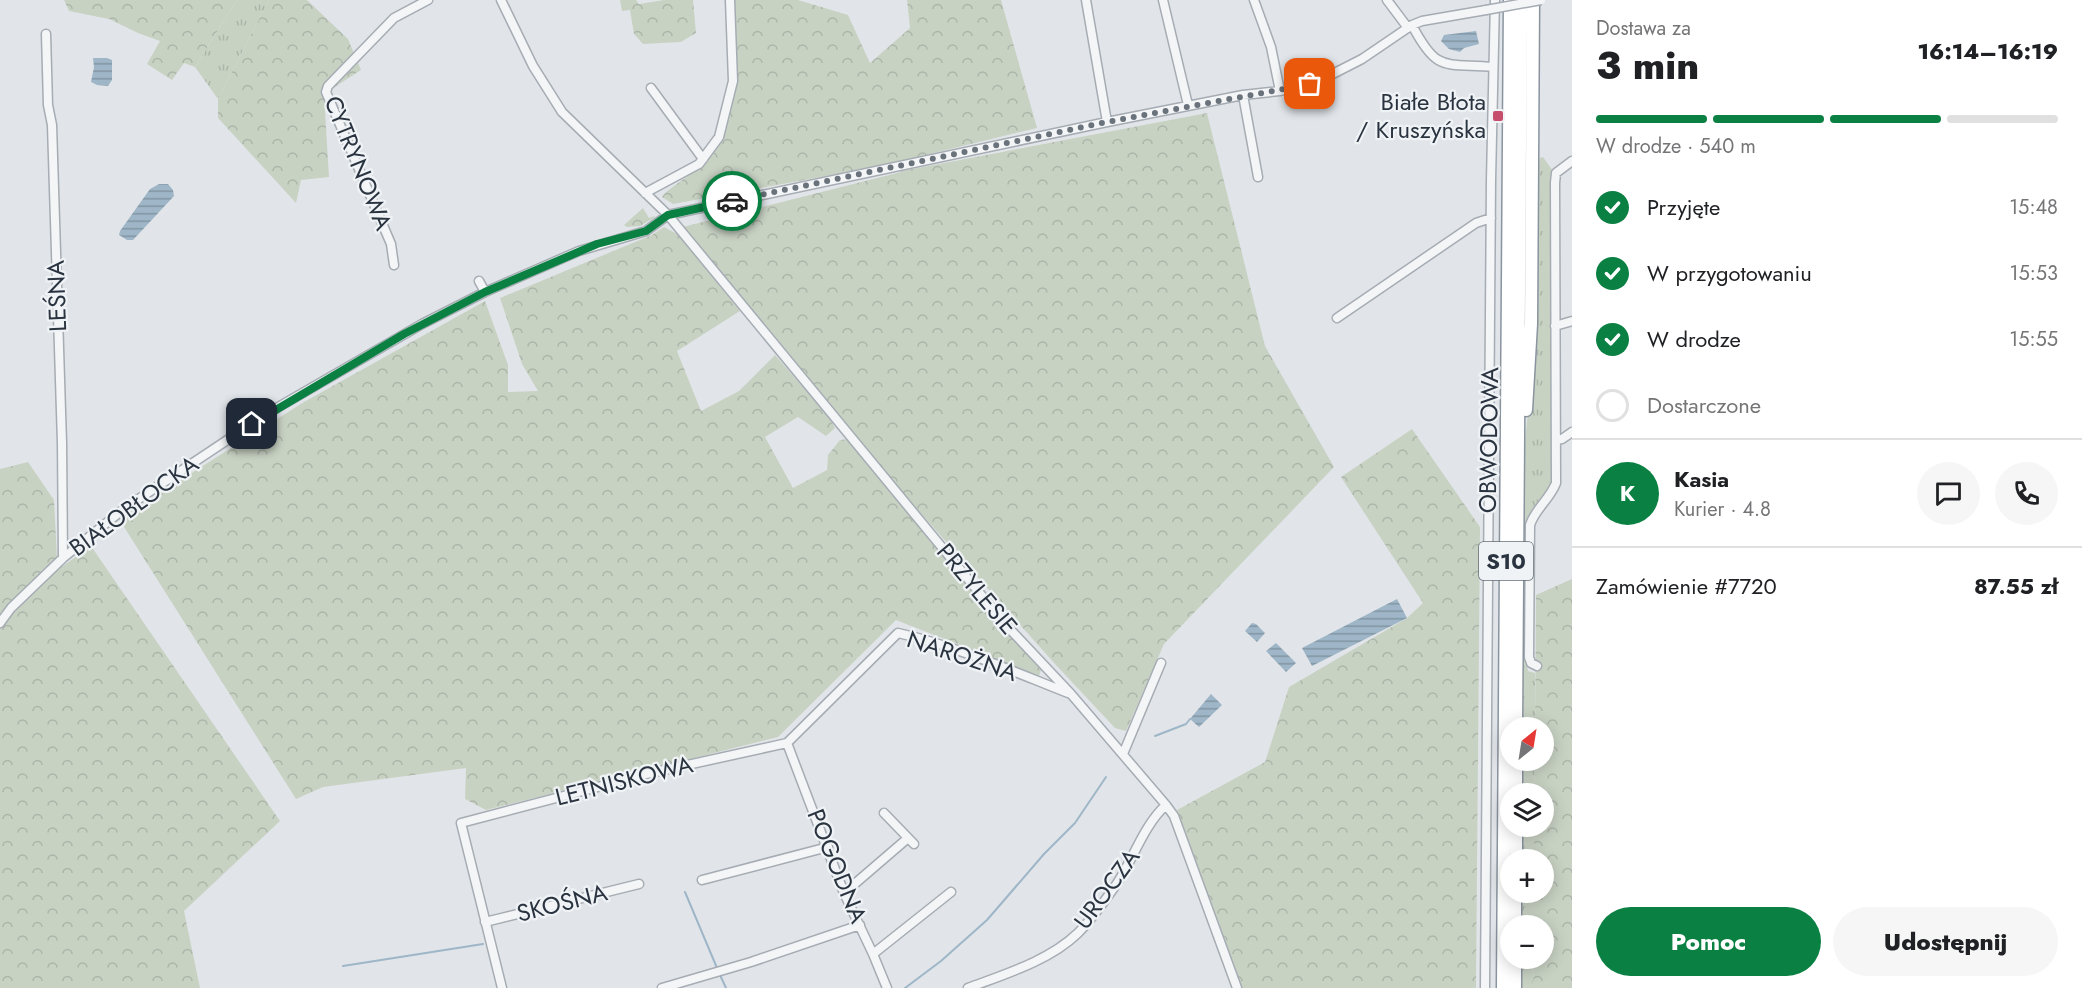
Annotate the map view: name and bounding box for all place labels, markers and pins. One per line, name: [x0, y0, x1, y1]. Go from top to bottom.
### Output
pin: [1284, 58, 1335, 109]
place label: Białe Błota / Kruszyńska: [1356, 84, 1486, 147]
marker: Białe Błota / Kruszyńska: [1491, 109, 1505, 123]
pin: [226, 398, 277, 449]

